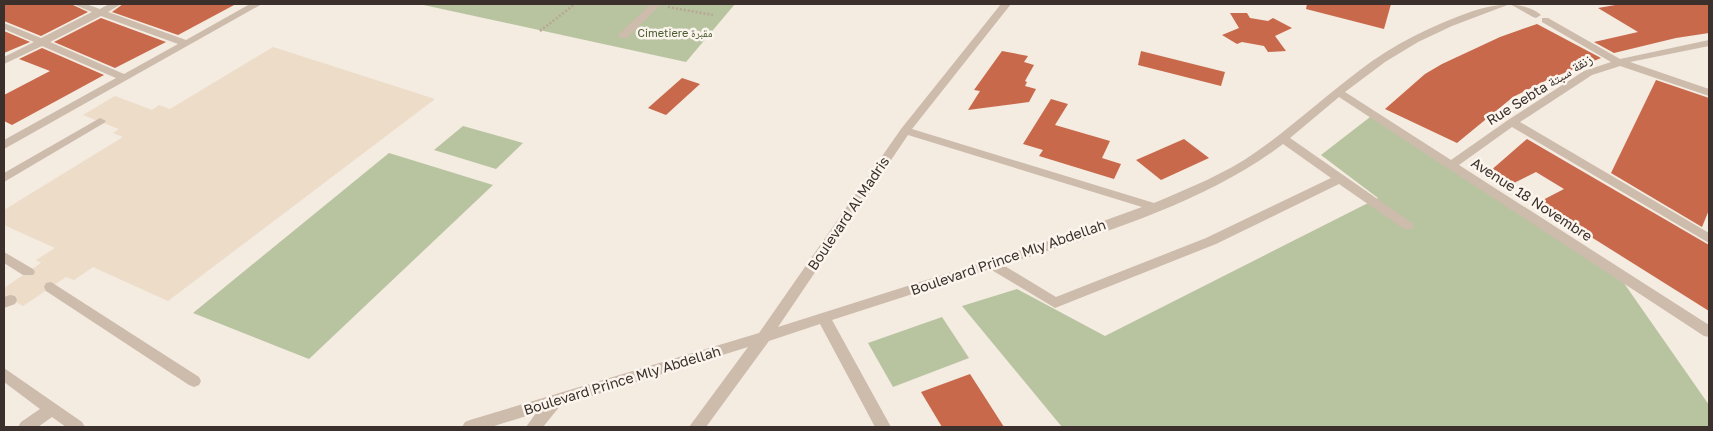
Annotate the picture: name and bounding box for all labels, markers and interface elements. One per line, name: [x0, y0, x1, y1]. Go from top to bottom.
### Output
park label: Cimetiere مقبرة: [637, 26, 713, 39]
street label: Rue Sebta زنقة سبتة: [1483, 50, 1595, 129]
street label: Boulevard Al Madris: [804, 153, 892, 273]
street label: Avenue 18 Novembre: [1468, 154, 1596, 244]
street label: Boulevard Prince Mly Abdellah: [908, 216, 1108, 298]
street label: Boulevard Prince Mly Abdellah: [521, 342, 723, 418]

